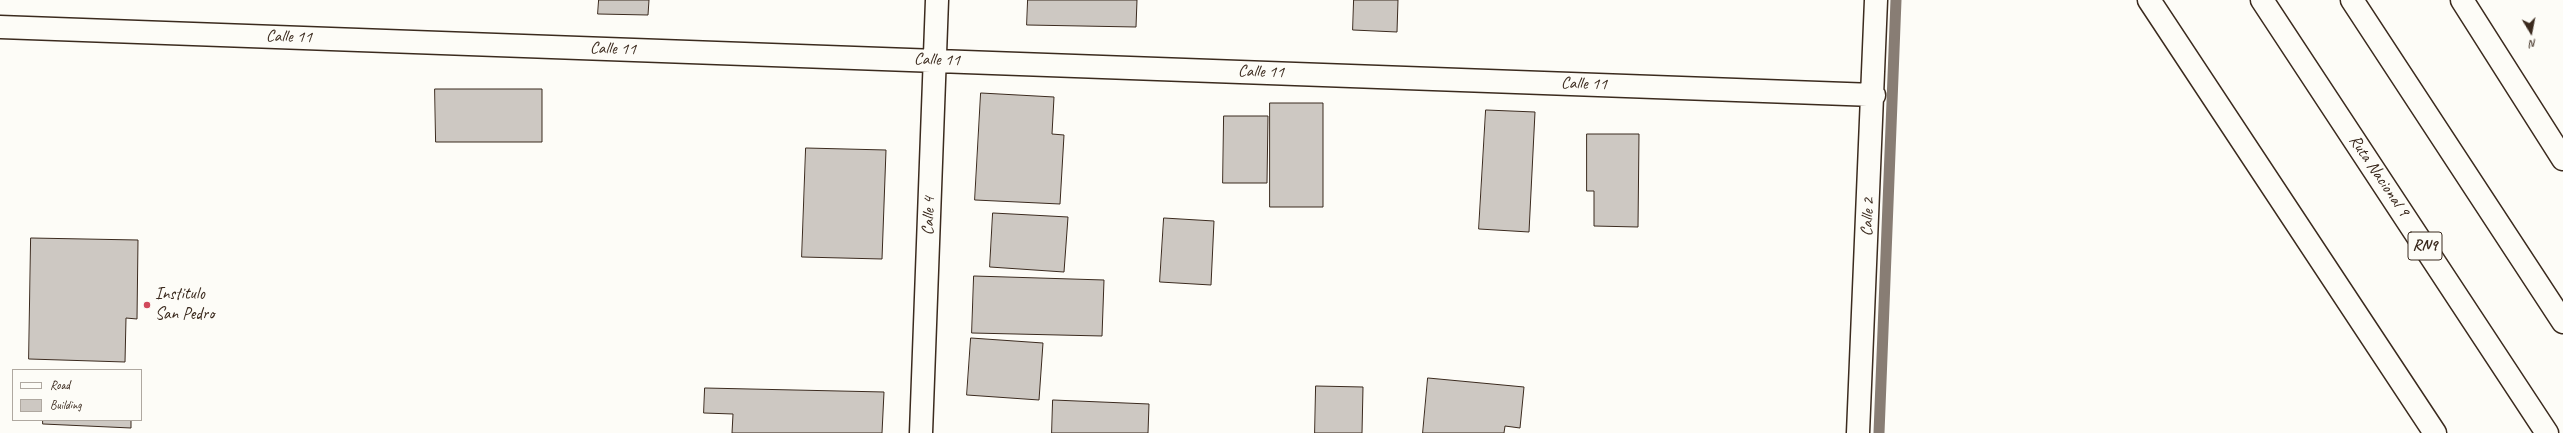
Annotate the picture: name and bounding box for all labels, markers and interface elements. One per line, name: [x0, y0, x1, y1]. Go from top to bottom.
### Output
north arrow: [2511, 12, 2551, 52]
street label: Calle 11: [266, 26, 312, 48]
text: N: [2529, 36, 2538, 51]
street label: Calle 11: [590, 38, 636, 60]
street label: Calle 11: [914, 49, 960, 71]
street label: Calle 11: [1238, 61, 1284, 83]
street label: Calle 11: [1561, 73, 1607, 95]
street label: Ruta Nacional 9: [2344, 131, 2414, 221]
street label: Calle 4: [918, 196, 940, 236]
street label: Calle 2: [1857, 197, 1879, 237]
road number: RN9: [2408, 232, 2442, 260]
place label: Institulo San Pedro: [155, 285, 214, 325]
marker: Institulo San Pedro: [142, 300, 152, 310]
legend: [12, 369, 142, 421]
text: Road: [50, 377, 70, 393]
text: Building: [50, 397, 82, 413]

